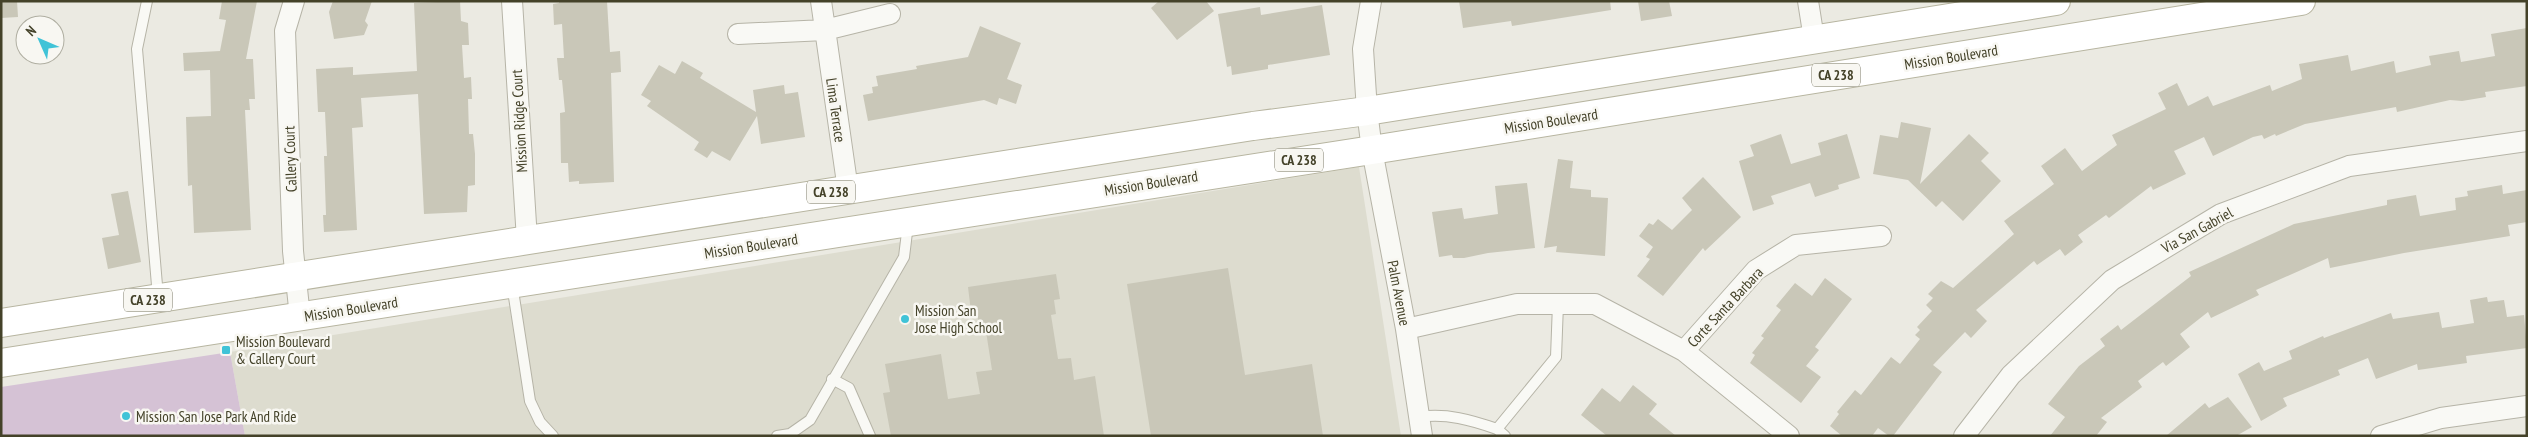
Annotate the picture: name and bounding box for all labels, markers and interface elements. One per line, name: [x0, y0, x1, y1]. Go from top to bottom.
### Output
north arrow: [15, 15, 65, 65]
text: N: [22, 22, 40, 40]
street label: Mission Boulevard: [1903, 40, 1999, 74]
road number: CA 238: [1812, 64, 1860, 86]
street label: Mission Ridge Court: [507, 69, 531, 173]
street label: Lima Terrace: [822, 77, 850, 143]
street label: Mission Boulevard: [1503, 104, 1599, 138]
street label: Callery Court: [279, 125, 301, 193]
road number: CA 238: [1275, 148, 1323, 172]
street label: Mission Boulevard: [1103, 166, 1199, 200]
road number: CA 238: [807, 180, 855, 203]
street label: Via San Gabriel: [2157, 202, 2236, 258]
street label: Mission Boulevard: [703, 229, 799, 263]
street label: Palm Avenue: [1383, 259, 1415, 327]
street label: Corte Santa Barbara: [1683, 263, 1767, 351]
road number: CA 238: [124, 288, 172, 312]
street label: Mission Boulevard: [303, 292, 399, 326]
place label: Mission San Jose High School: [914, 301, 1002, 337]
marker: Mission San Jose High School: [899, 313, 911, 325]
place label: Mission Boulevard & Callery Court: [236, 332, 330, 368]
marker: Mission Boulevard & Callery Court: [220, 344, 232, 356]
place label: Mission San Jose Park And Ride: [136, 407, 296, 426]
marker: Mission San Jose Park And Ride: [120, 410, 132, 422]

